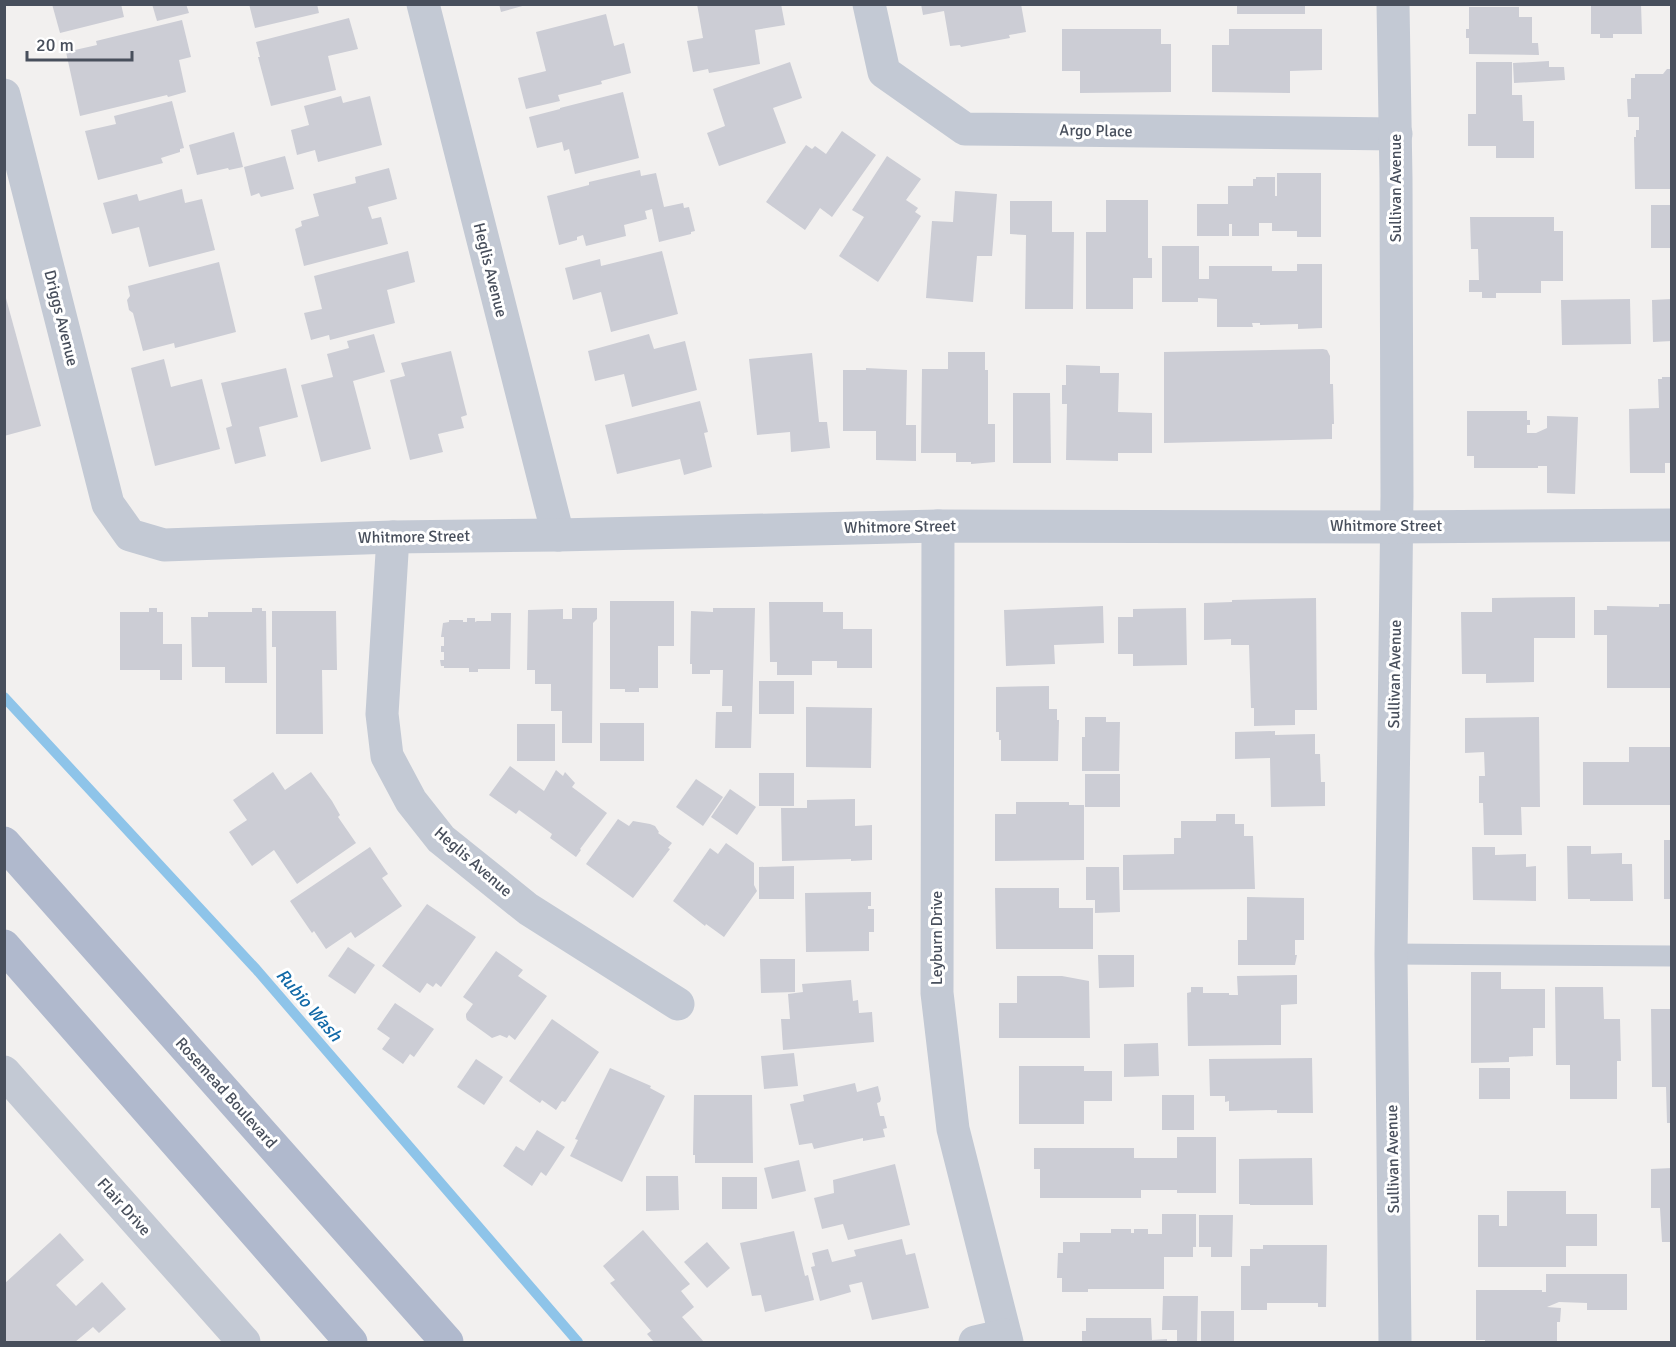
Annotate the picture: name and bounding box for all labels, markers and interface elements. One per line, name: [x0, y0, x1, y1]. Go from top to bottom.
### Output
scale bar: [27, 24, 132, 62]
text: 20 m: [36, 34, 74, 56]
street label: Argo Place: [1059, 120, 1133, 142]
street label: Sullivan Avenue: [1386, 134, 1406, 242]
street label: Heglis Avenue: [469, 221, 511, 319]
street label: Driggs Avenue: [39, 268, 83, 368]
street label: Whitmore Street: [844, 516, 957, 538]
street label: Whitmore Street: [1330, 516, 1442, 536]
street label: Whitmore Street: [358, 526, 471, 548]
street label: Sullivan Avenue: [1384, 620, 1406, 728]
street label: Heglis Avenue: [430, 823, 516, 901]
street label: Leyburn Drive: [927, 891, 947, 985]
water label: Rubio Wash: [271, 964, 347, 1047]
street label: Rosemead Boulevard: [171, 1033, 281, 1153]
street label: Sullivan Avenue: [1382, 1105, 1404, 1213]
street label: Flair Drive: [93, 1174, 155, 1240]

